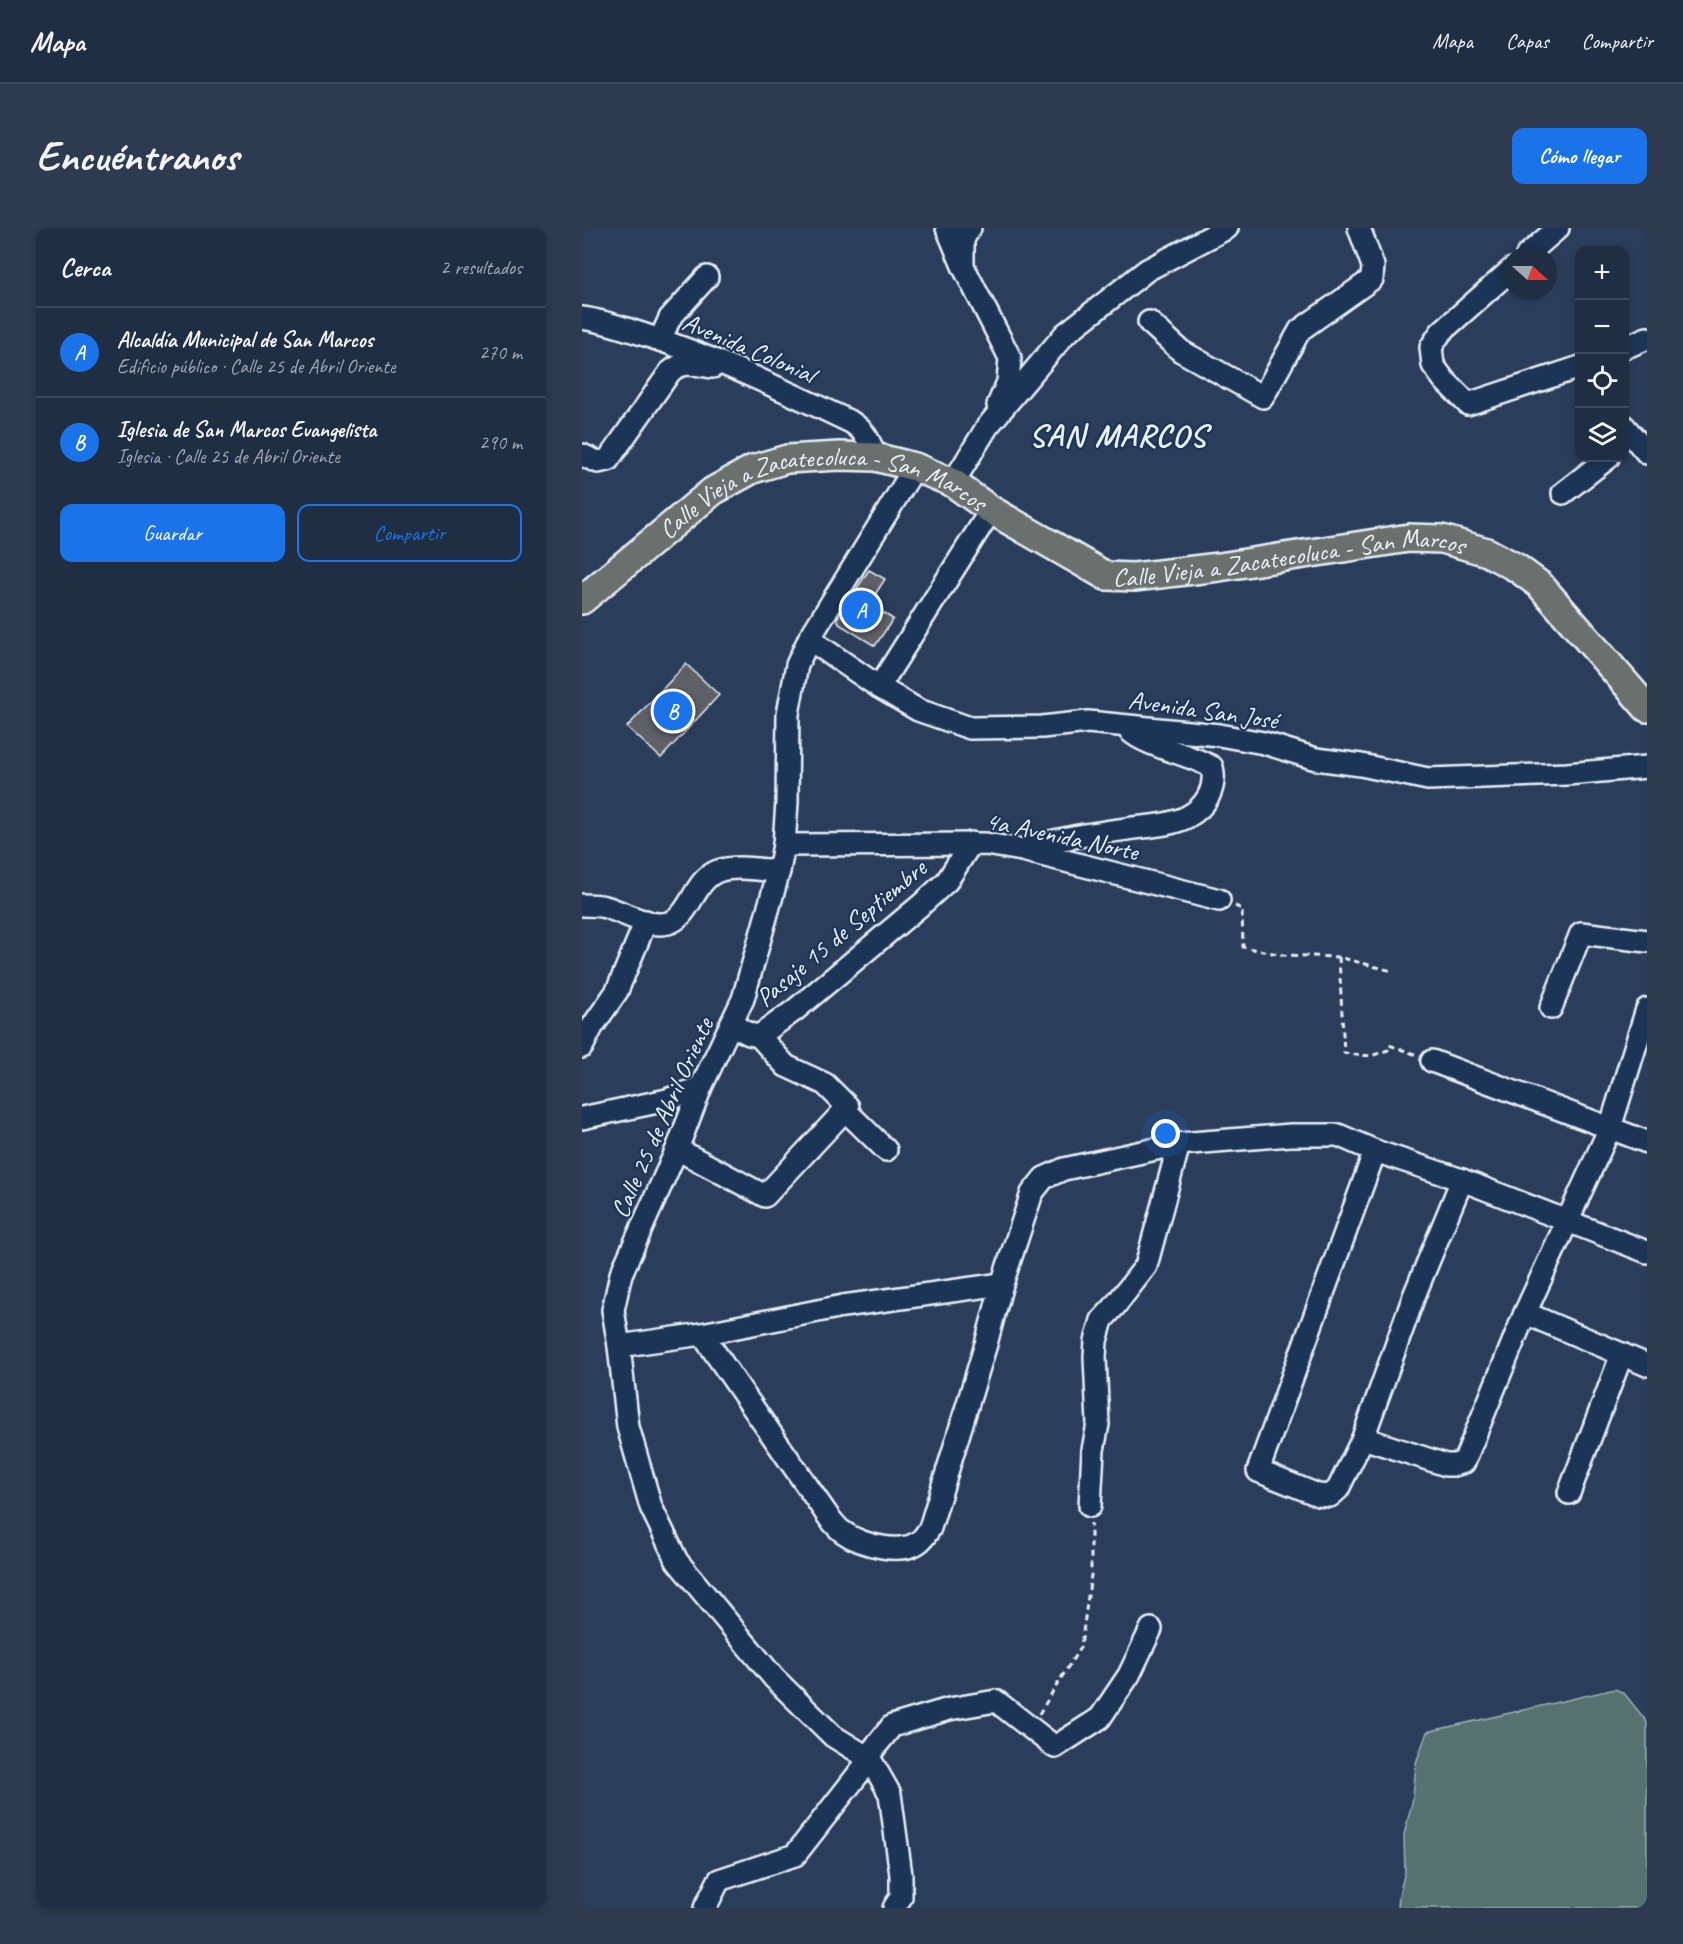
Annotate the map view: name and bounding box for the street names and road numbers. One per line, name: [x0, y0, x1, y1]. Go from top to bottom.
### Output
street label: Avenida Colonial: [678, 305, 825, 393]
street label: Calle Vieja a Zacatecoluca - San Marcos: [644, 496, 1002, 558]
street label: Calle Vieja a Zacatecoluca - San Marcos: [1112, 520, 1471, 594]
street label: Avenida San José: [1126, 683, 1283, 737]
street label: 4a Avenida Norte: [983, 804, 1143, 869]
street label: Pasaje 15 de Septiembre: [749, 851, 934, 1014]
street label: Calle 25 de Abril Oriente: [603, 1011, 722, 1223]

